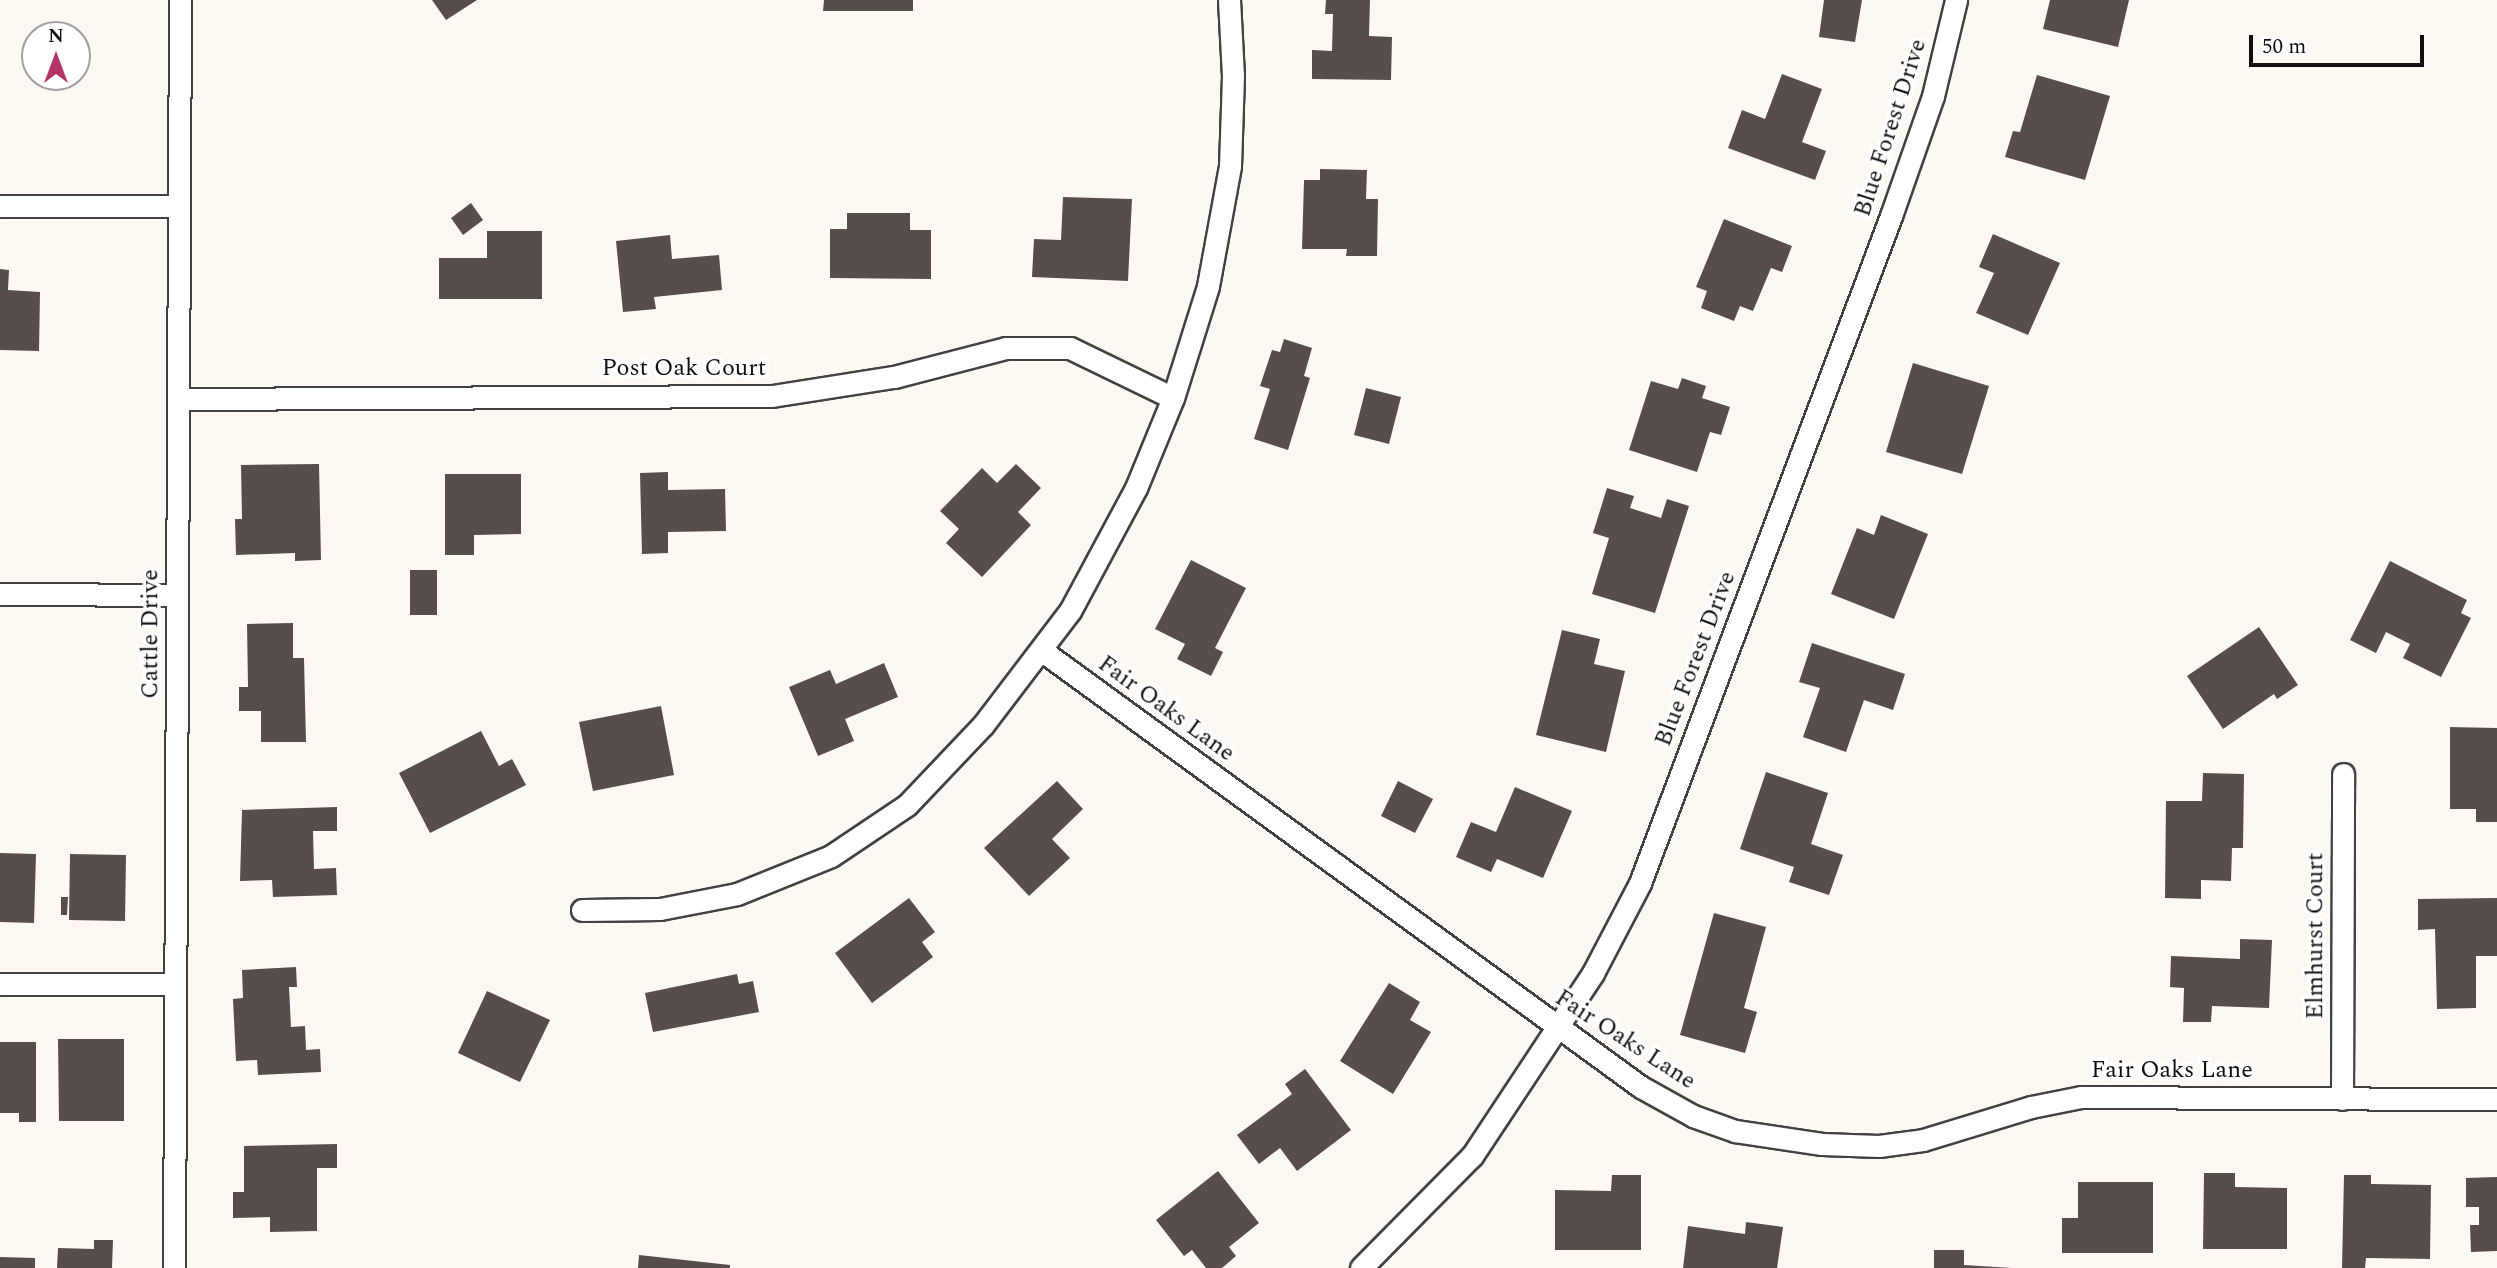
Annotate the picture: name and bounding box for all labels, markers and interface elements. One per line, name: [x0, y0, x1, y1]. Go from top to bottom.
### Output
north arrow: [21, 21, 91, 91]
scale bar: [2252, 21, 2427, 65]
text: N: [48, 22, 64, 51]
text: 50 m: [2262, 31, 2306, 63]
street label: Blue Forest Drive: [1849, 35, 1933, 221]
street label: Post Oak Court: [602, 355, 766, 383]
street label: Blue Forest Drive: [1649, 567, 1743, 751]
street label: Cattle Drive: [137, 569, 165, 699]
street label: Fair Oaks Lane: [1092, 650, 1240, 768]
street label: Elmhurst Court: [2302, 853, 2330, 1019]
street label: Fair Oaks Lane: [1549, 984, 1701, 1096]
street label: Fair Oaks Lane: [2091, 1057, 2253, 1085]

